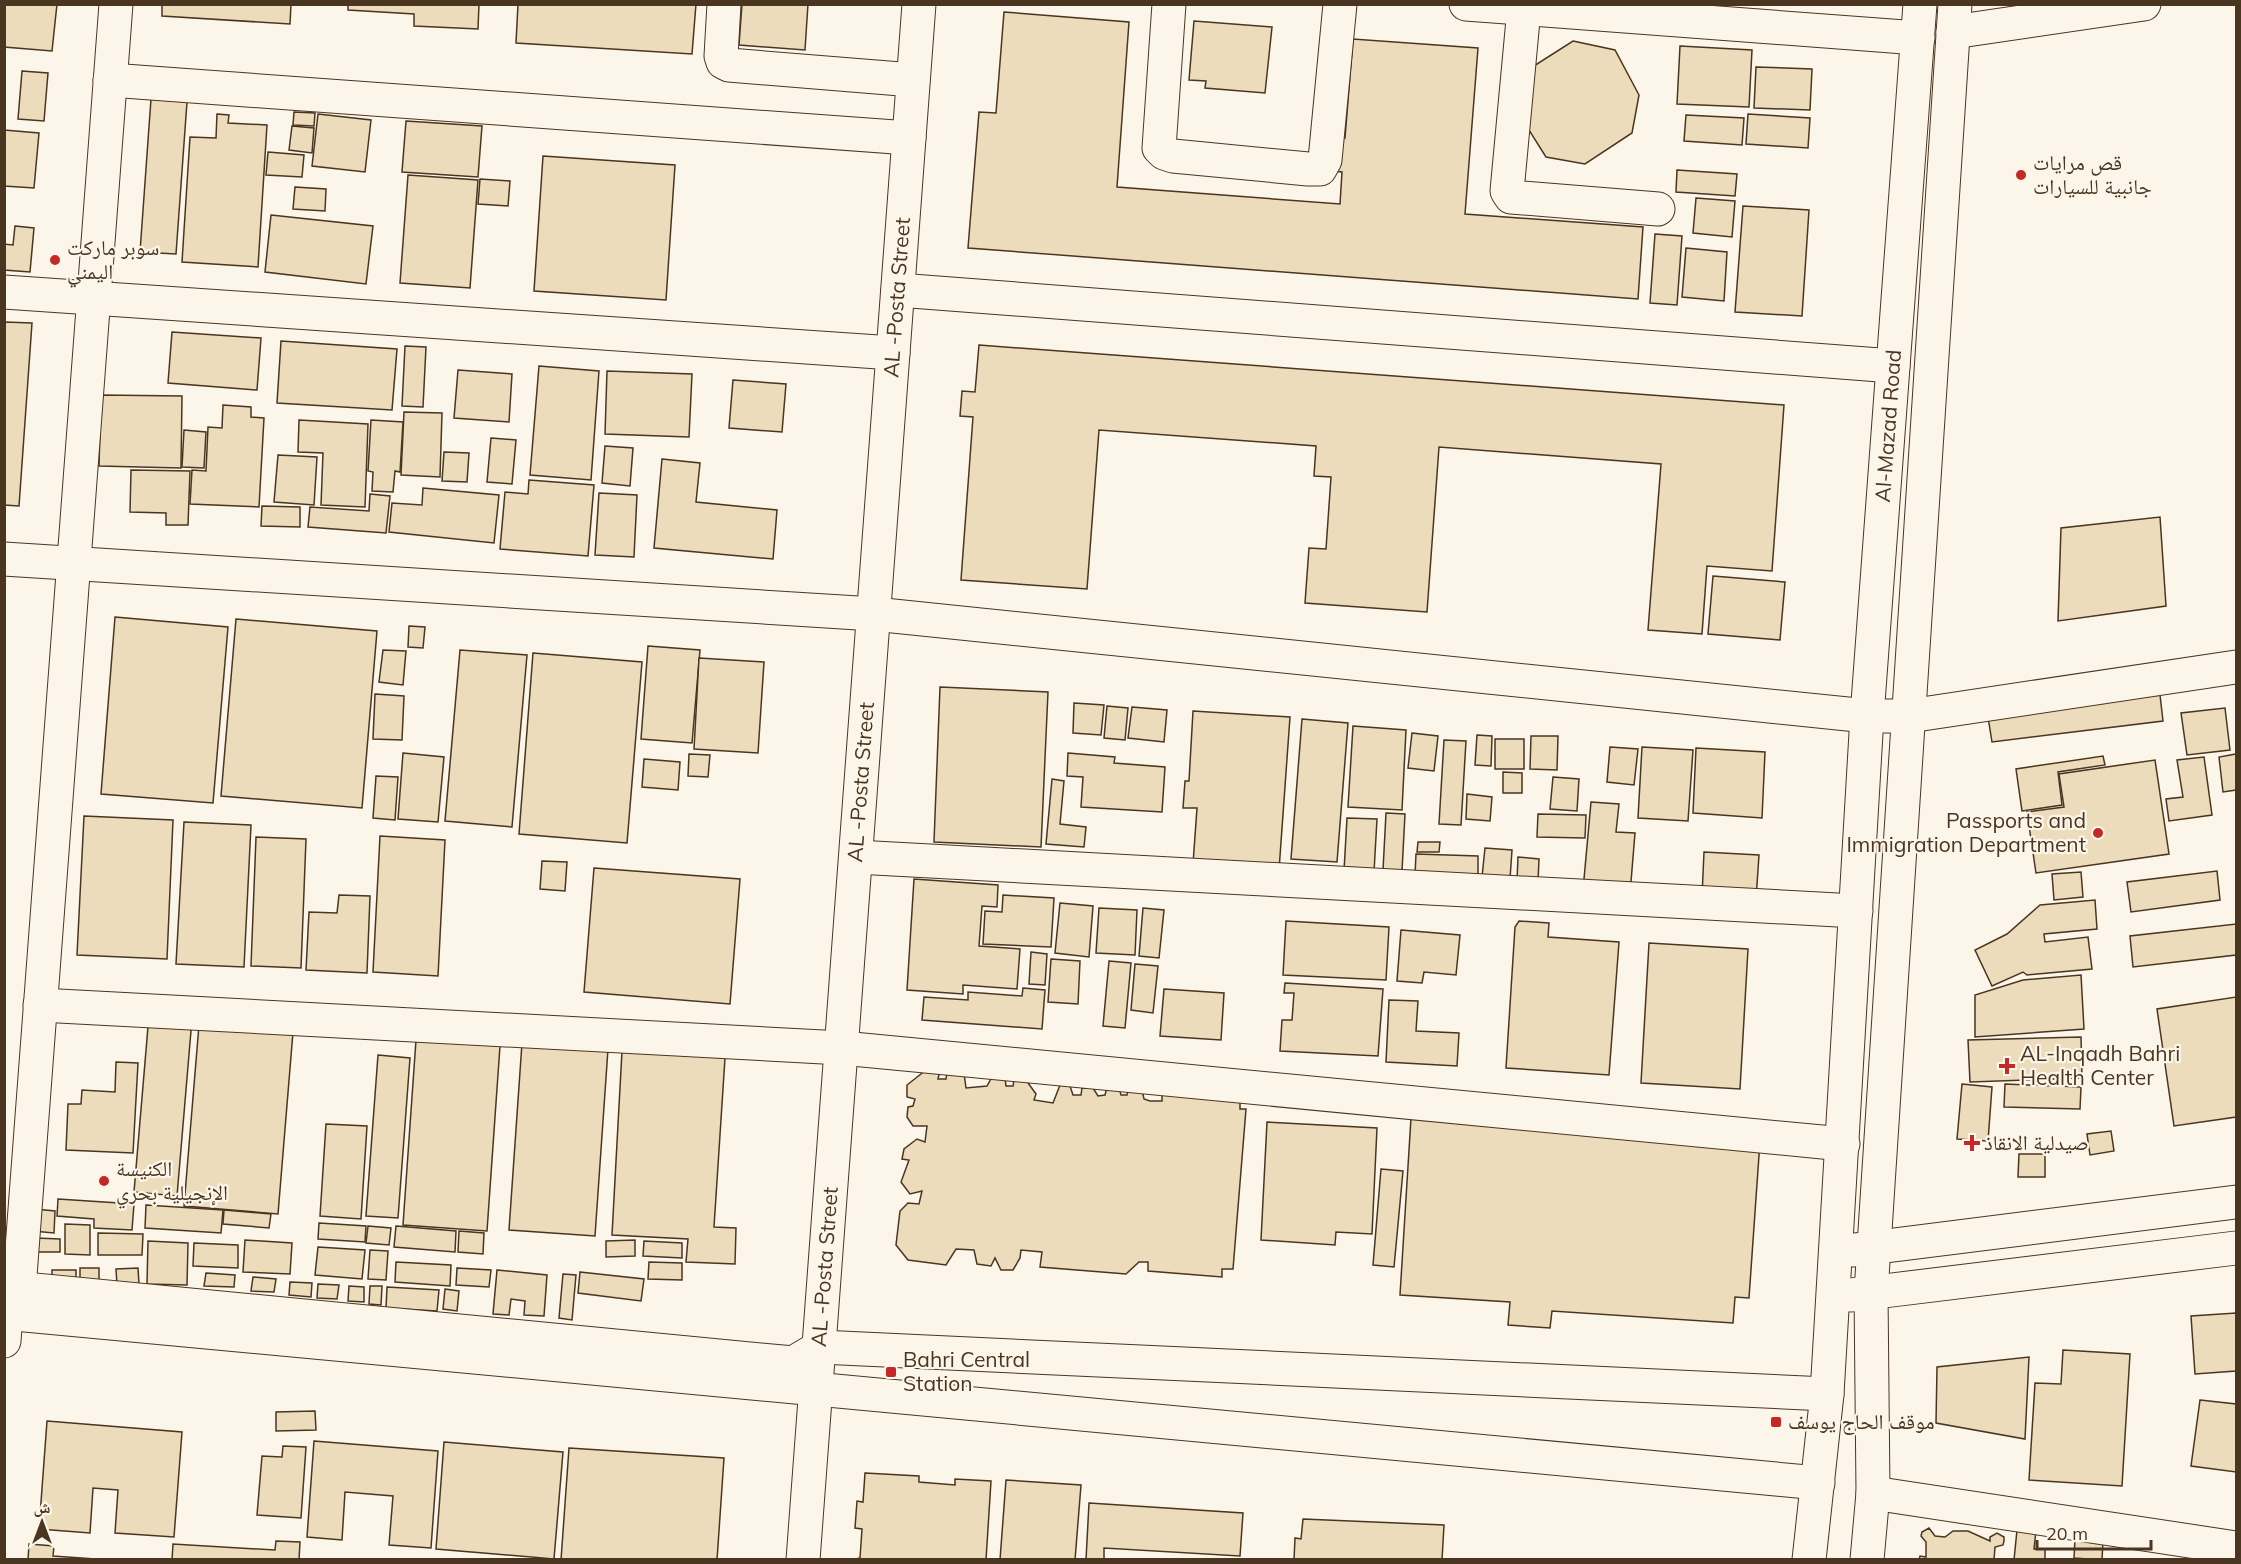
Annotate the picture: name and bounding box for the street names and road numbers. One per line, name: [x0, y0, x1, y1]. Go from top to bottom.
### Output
street label: AL -Posta Street: [877, 216, 915, 378]
street label: Al-Mazad Road: [1869, 349, 1906, 503]
street label: AL -Posta Street: [841, 701, 879, 863]
street label: AL -Posta Street: [805, 1186, 843, 1348]

